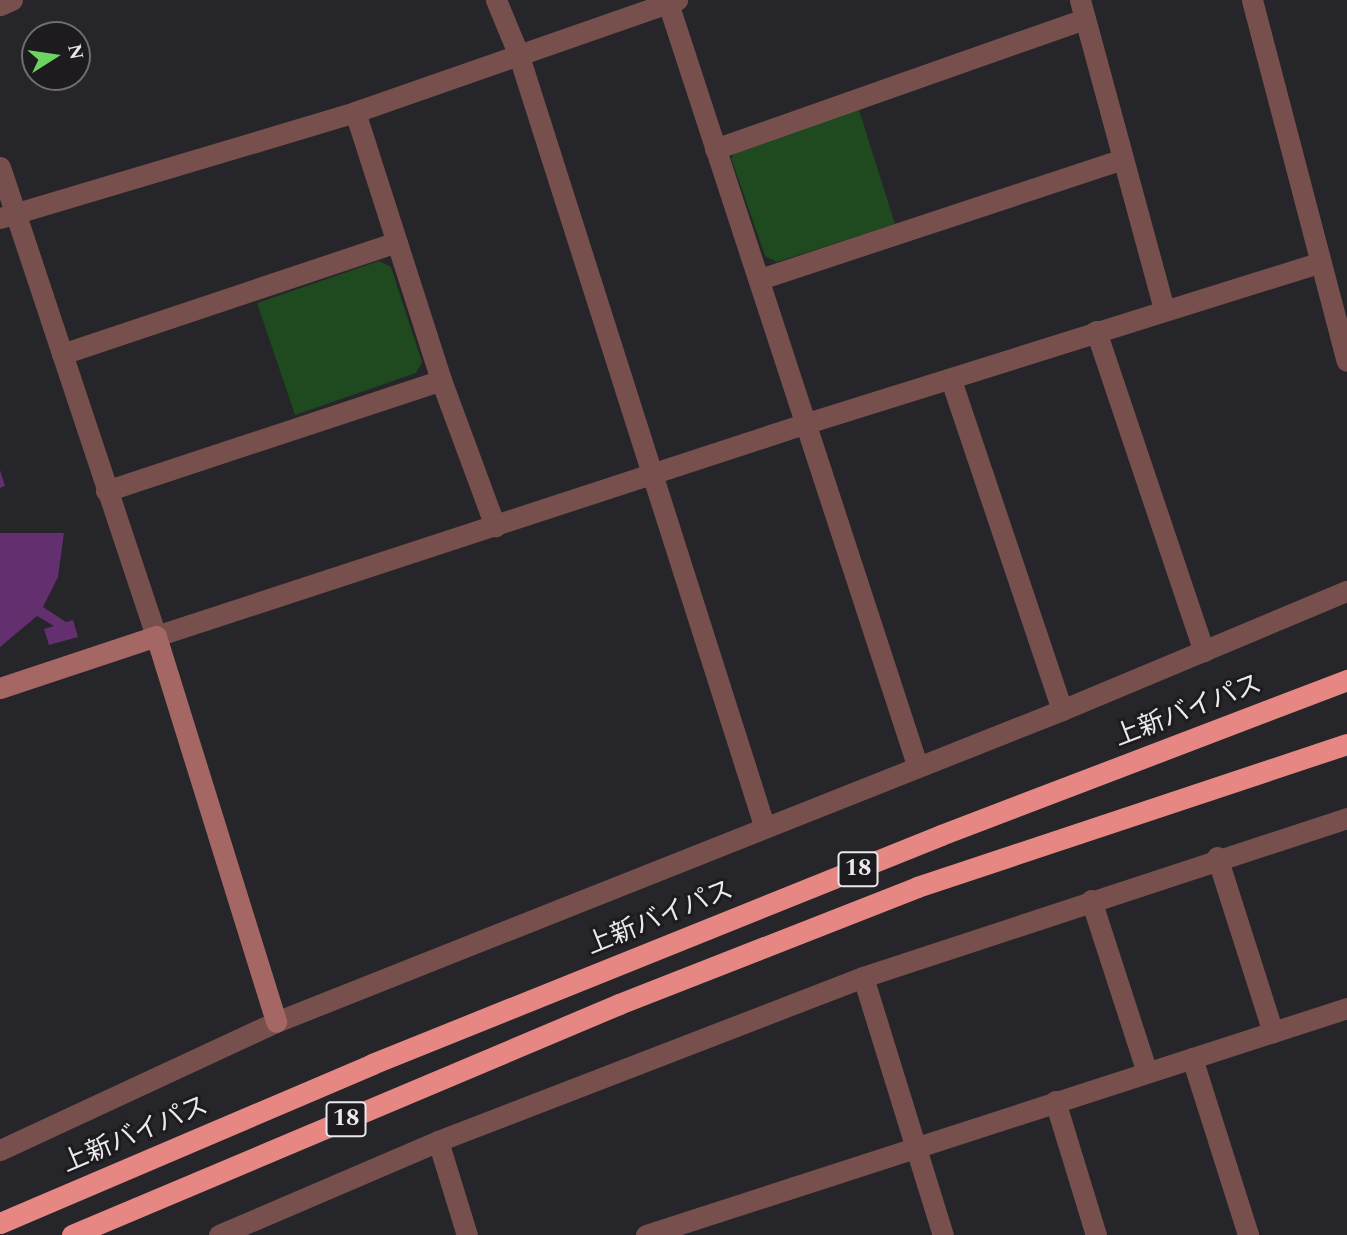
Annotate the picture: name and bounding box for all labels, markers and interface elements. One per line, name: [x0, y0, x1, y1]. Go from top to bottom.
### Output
north arrow: [21, 21, 91, 91]
text: N: [59, 41, 91, 63]
street label: 上新バイパス: [1110, 668, 1266, 754]
road number: 18: [837, 848, 879, 890]
street label: 上新バイパス: [582, 874, 738, 962]
street label: 上新バイパス: [57, 1090, 213, 1180]
road number: 18: [325, 1098, 367, 1140]

